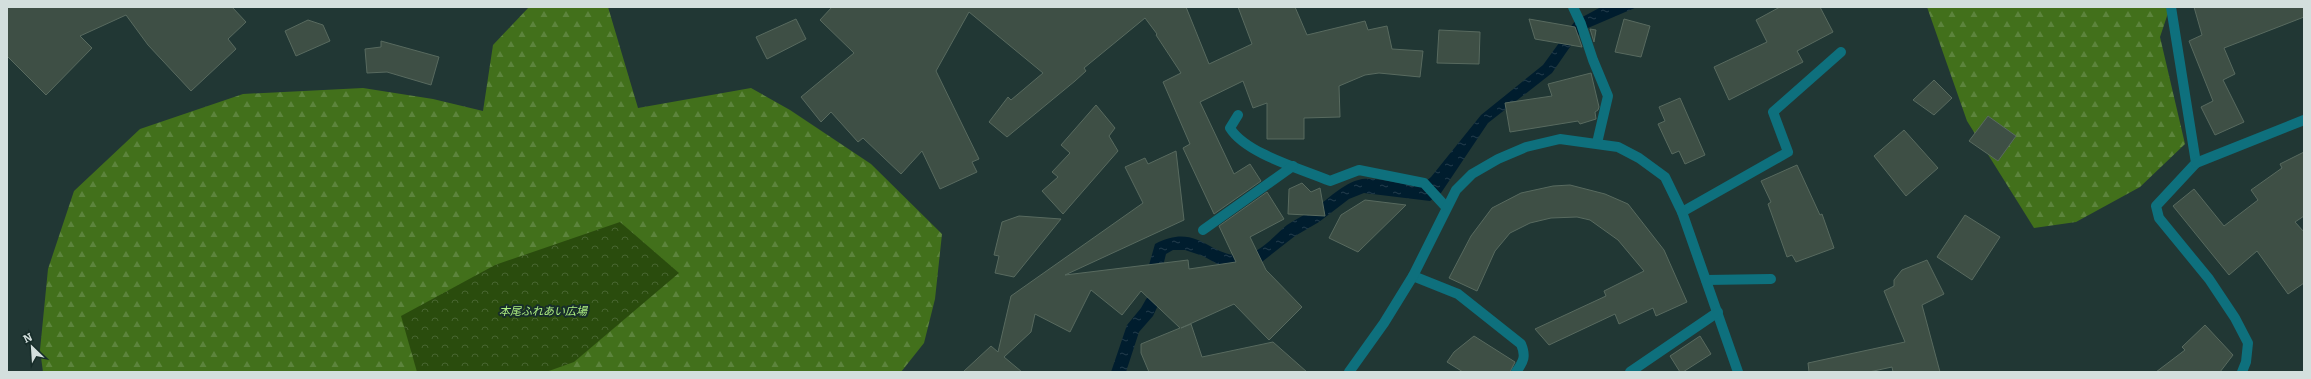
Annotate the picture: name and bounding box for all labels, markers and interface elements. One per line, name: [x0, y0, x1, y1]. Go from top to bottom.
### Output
park label: 本尾ふれあい広場: [499, 305, 589, 318]
north arrow: [12, 327, 52, 367]
text: N: [21, 330, 35, 346]

